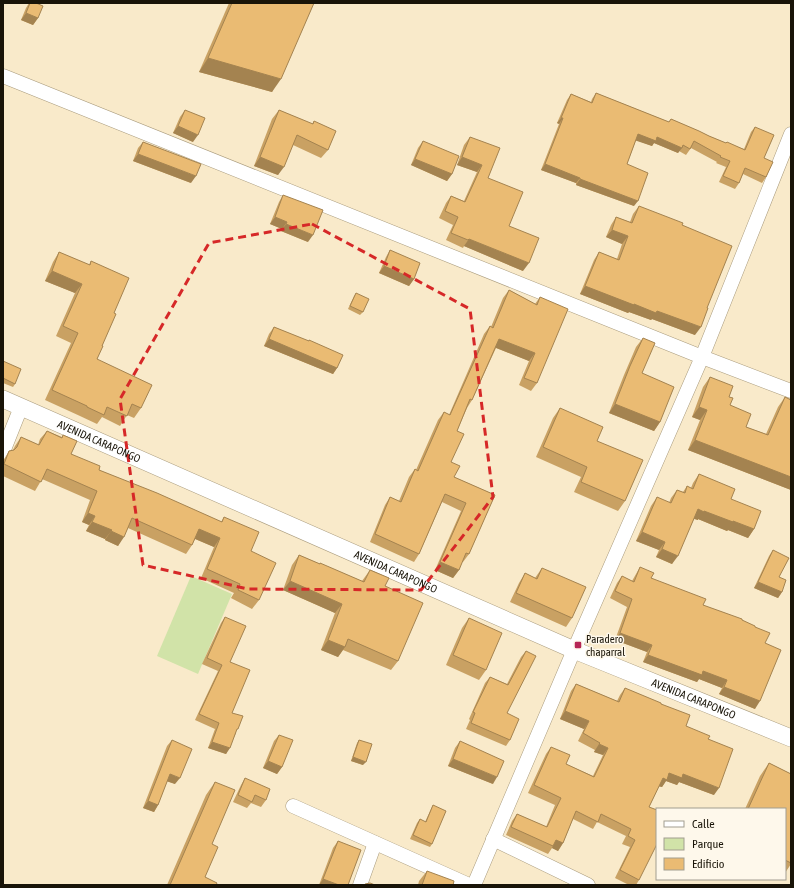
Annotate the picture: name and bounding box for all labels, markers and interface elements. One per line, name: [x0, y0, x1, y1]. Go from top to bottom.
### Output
street label: AVENIDA CARAPONGO: [56, 418, 142, 465]
street label: AVENIDA CARAPONGO: [352, 548, 439, 595]
place label: Paradero chaparral: [586, 633, 625, 658]
marker: Paradero chaparral: [573, 640, 583, 650]
street label: AVENIDA CARAPONGO: [650, 676, 738, 721]
legend: [656, 808, 786, 880]
text: Calle: [692, 817, 715, 831]
text: Parque: [692, 837, 724, 851]
text: Edificio: [692, 857, 725, 871]

